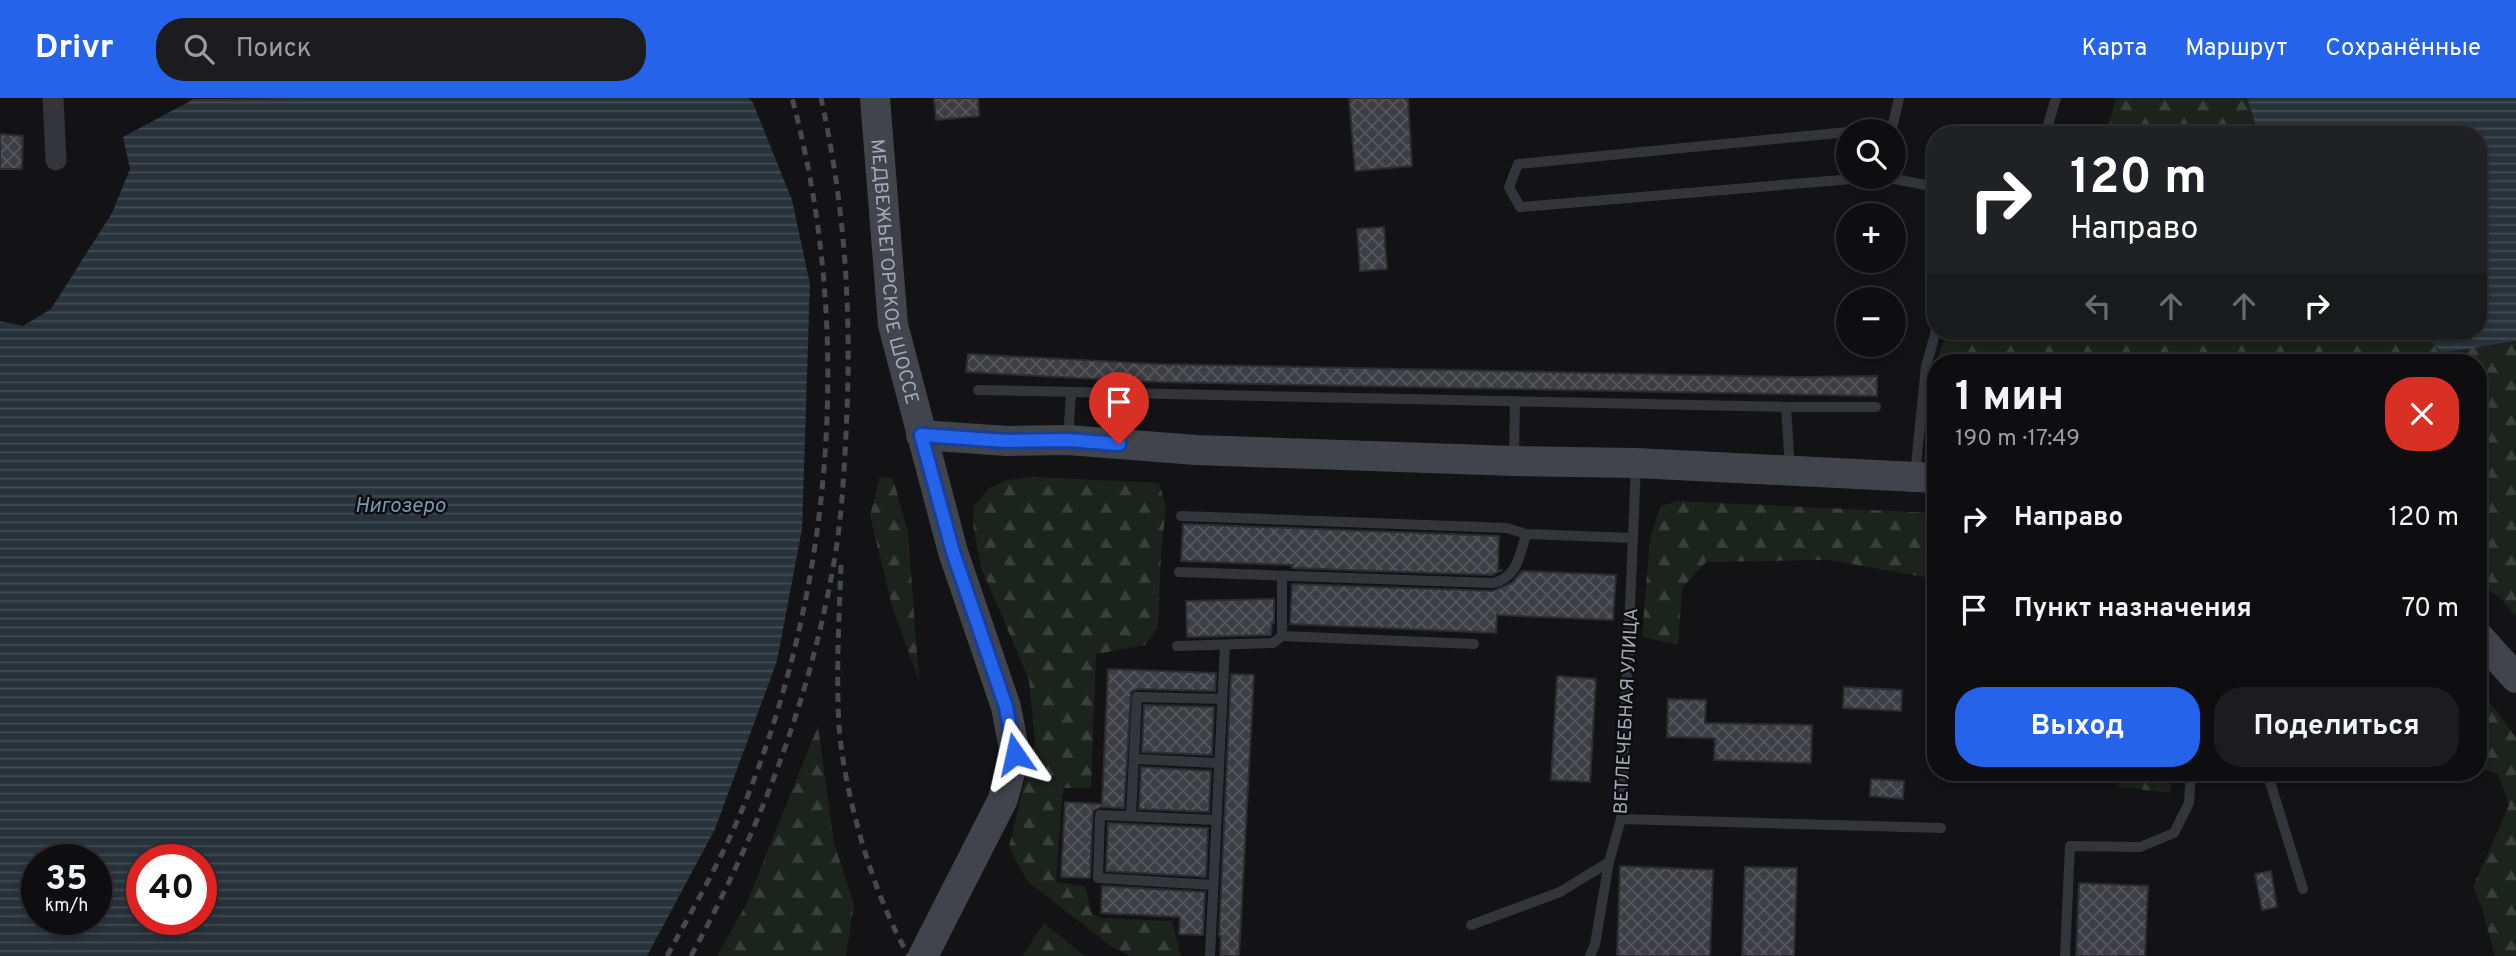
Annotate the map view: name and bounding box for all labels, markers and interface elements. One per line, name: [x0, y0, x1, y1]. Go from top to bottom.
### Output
search box: [156, 18, 646, 81]
text: Drivr: [35, 28, 114, 70]
icon: search: [180, 30, 218, 68]
text: Поиск: [236, 33, 312, 66]
text: Карта: [2081, 34, 2147, 64]
text: Маршрут: [2185, 34, 2287, 64]
text: Сохранённые: [2325, 34, 2481, 64]
map controls: [1836, 119, 1906, 357]
button: search: [1836, 119, 1906, 189]
street label: МЕДВЕЖЬЕГОРСКОЕ ШОССЕ: [864, 138, 923, 407]
text: 120 m: [2070, 149, 2207, 211]
icon: right: [1955, 154, 2046, 245]
button: +: [1836, 203, 1906, 273]
text: Направо: [2070, 210, 2198, 250]
button: −: [1836, 287, 1906, 357]
icon: left: [2079, 287, 2117, 325]
icon: ahead: [2152, 287, 2190, 325]
icon: ahead: [2225, 287, 2263, 325]
icon: right: [2298, 287, 2336, 325]
pin: [1089, 372, 1149, 444]
text: 1 мин: [1955, 372, 2064, 425]
button: close: [2385, 377, 2459, 451]
icon: arrive: [1100, 383, 1138, 421]
text: 190 m · 17:49: [1955, 425, 2080, 454]
water label: Нигозеро: [355, 493, 446, 520]
icon: right: [1955, 500, 1993, 538]
text: Направо: [2014, 502, 2123, 535]
text: 120 m: [2389, 502, 2459, 535]
icon: arrive: [1955, 591, 1993, 629]
text: Пункт назначения: [2014, 593, 2252, 626]
text: 70 m: [2401, 593, 2459, 626]
street label: ВЕТЛЕЧЕБНАЯ УЛИЦА: [1610, 607, 1644, 815]
button: Выход: [1955, 687, 2200, 767]
button: Поделиться: [2214, 687, 2459, 767]
position arrow: [978, 717, 1052, 791]
speed limit sign: 40: [126, 844, 217, 935]
text: 35: [45, 858, 88, 902]
text: km/h: [45, 895, 88, 918]

